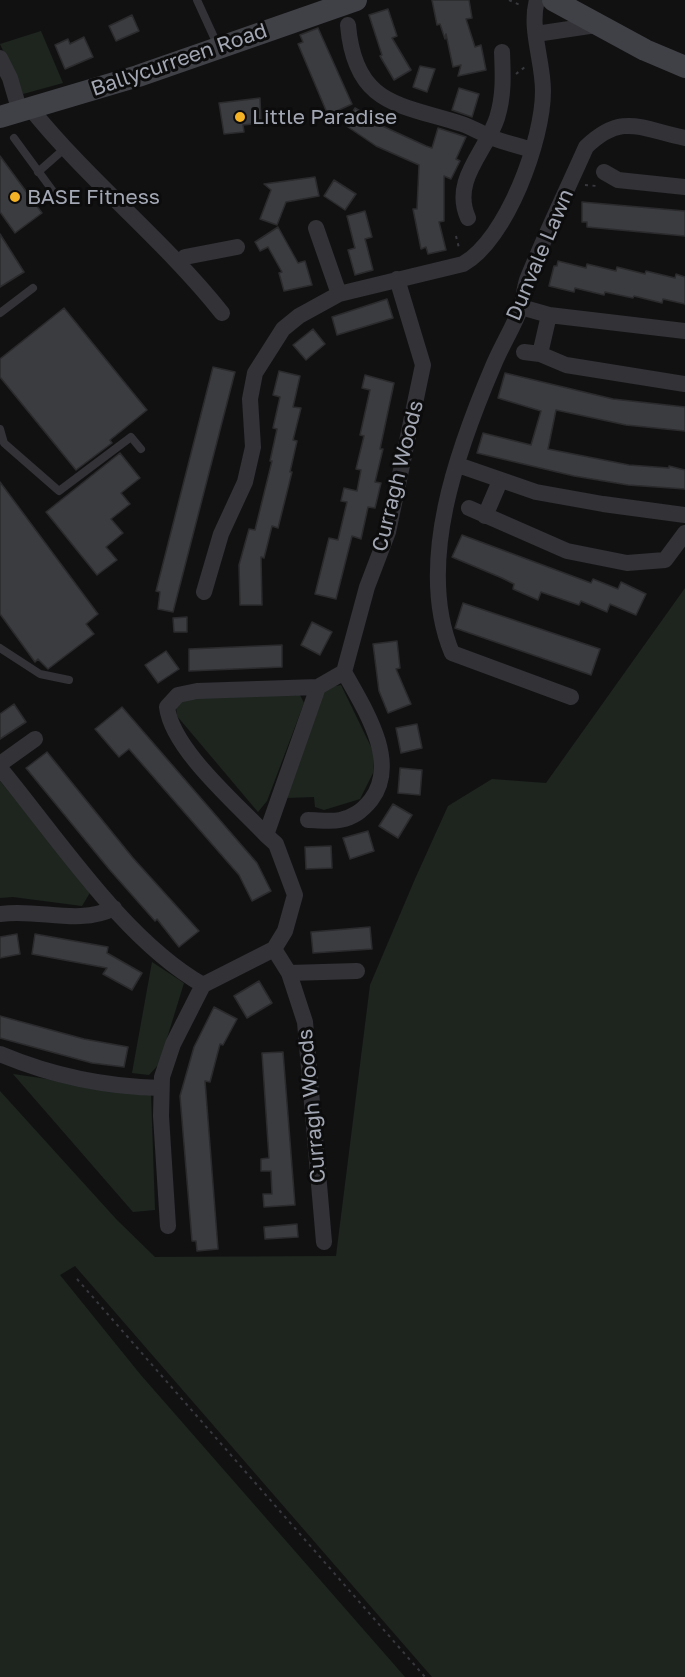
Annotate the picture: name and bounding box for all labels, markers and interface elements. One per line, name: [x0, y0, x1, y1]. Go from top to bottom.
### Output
street label: Ballycurreen Road: [88, 18, 270, 102]
place label: Little Paradise: [252, 104, 397, 130]
marker: Little Paradise: [233, 110, 247, 124]
place label: BASE Fitness: [27, 184, 160, 210]
street label: Dunvale Lawn: [501, 185, 579, 325]
marker: BASE Fitness: [8, 190, 22, 204]
street label: Curragh Woods: [367, 398, 429, 554]
street label: Curragh Woods: [293, 1028, 331, 1184]

